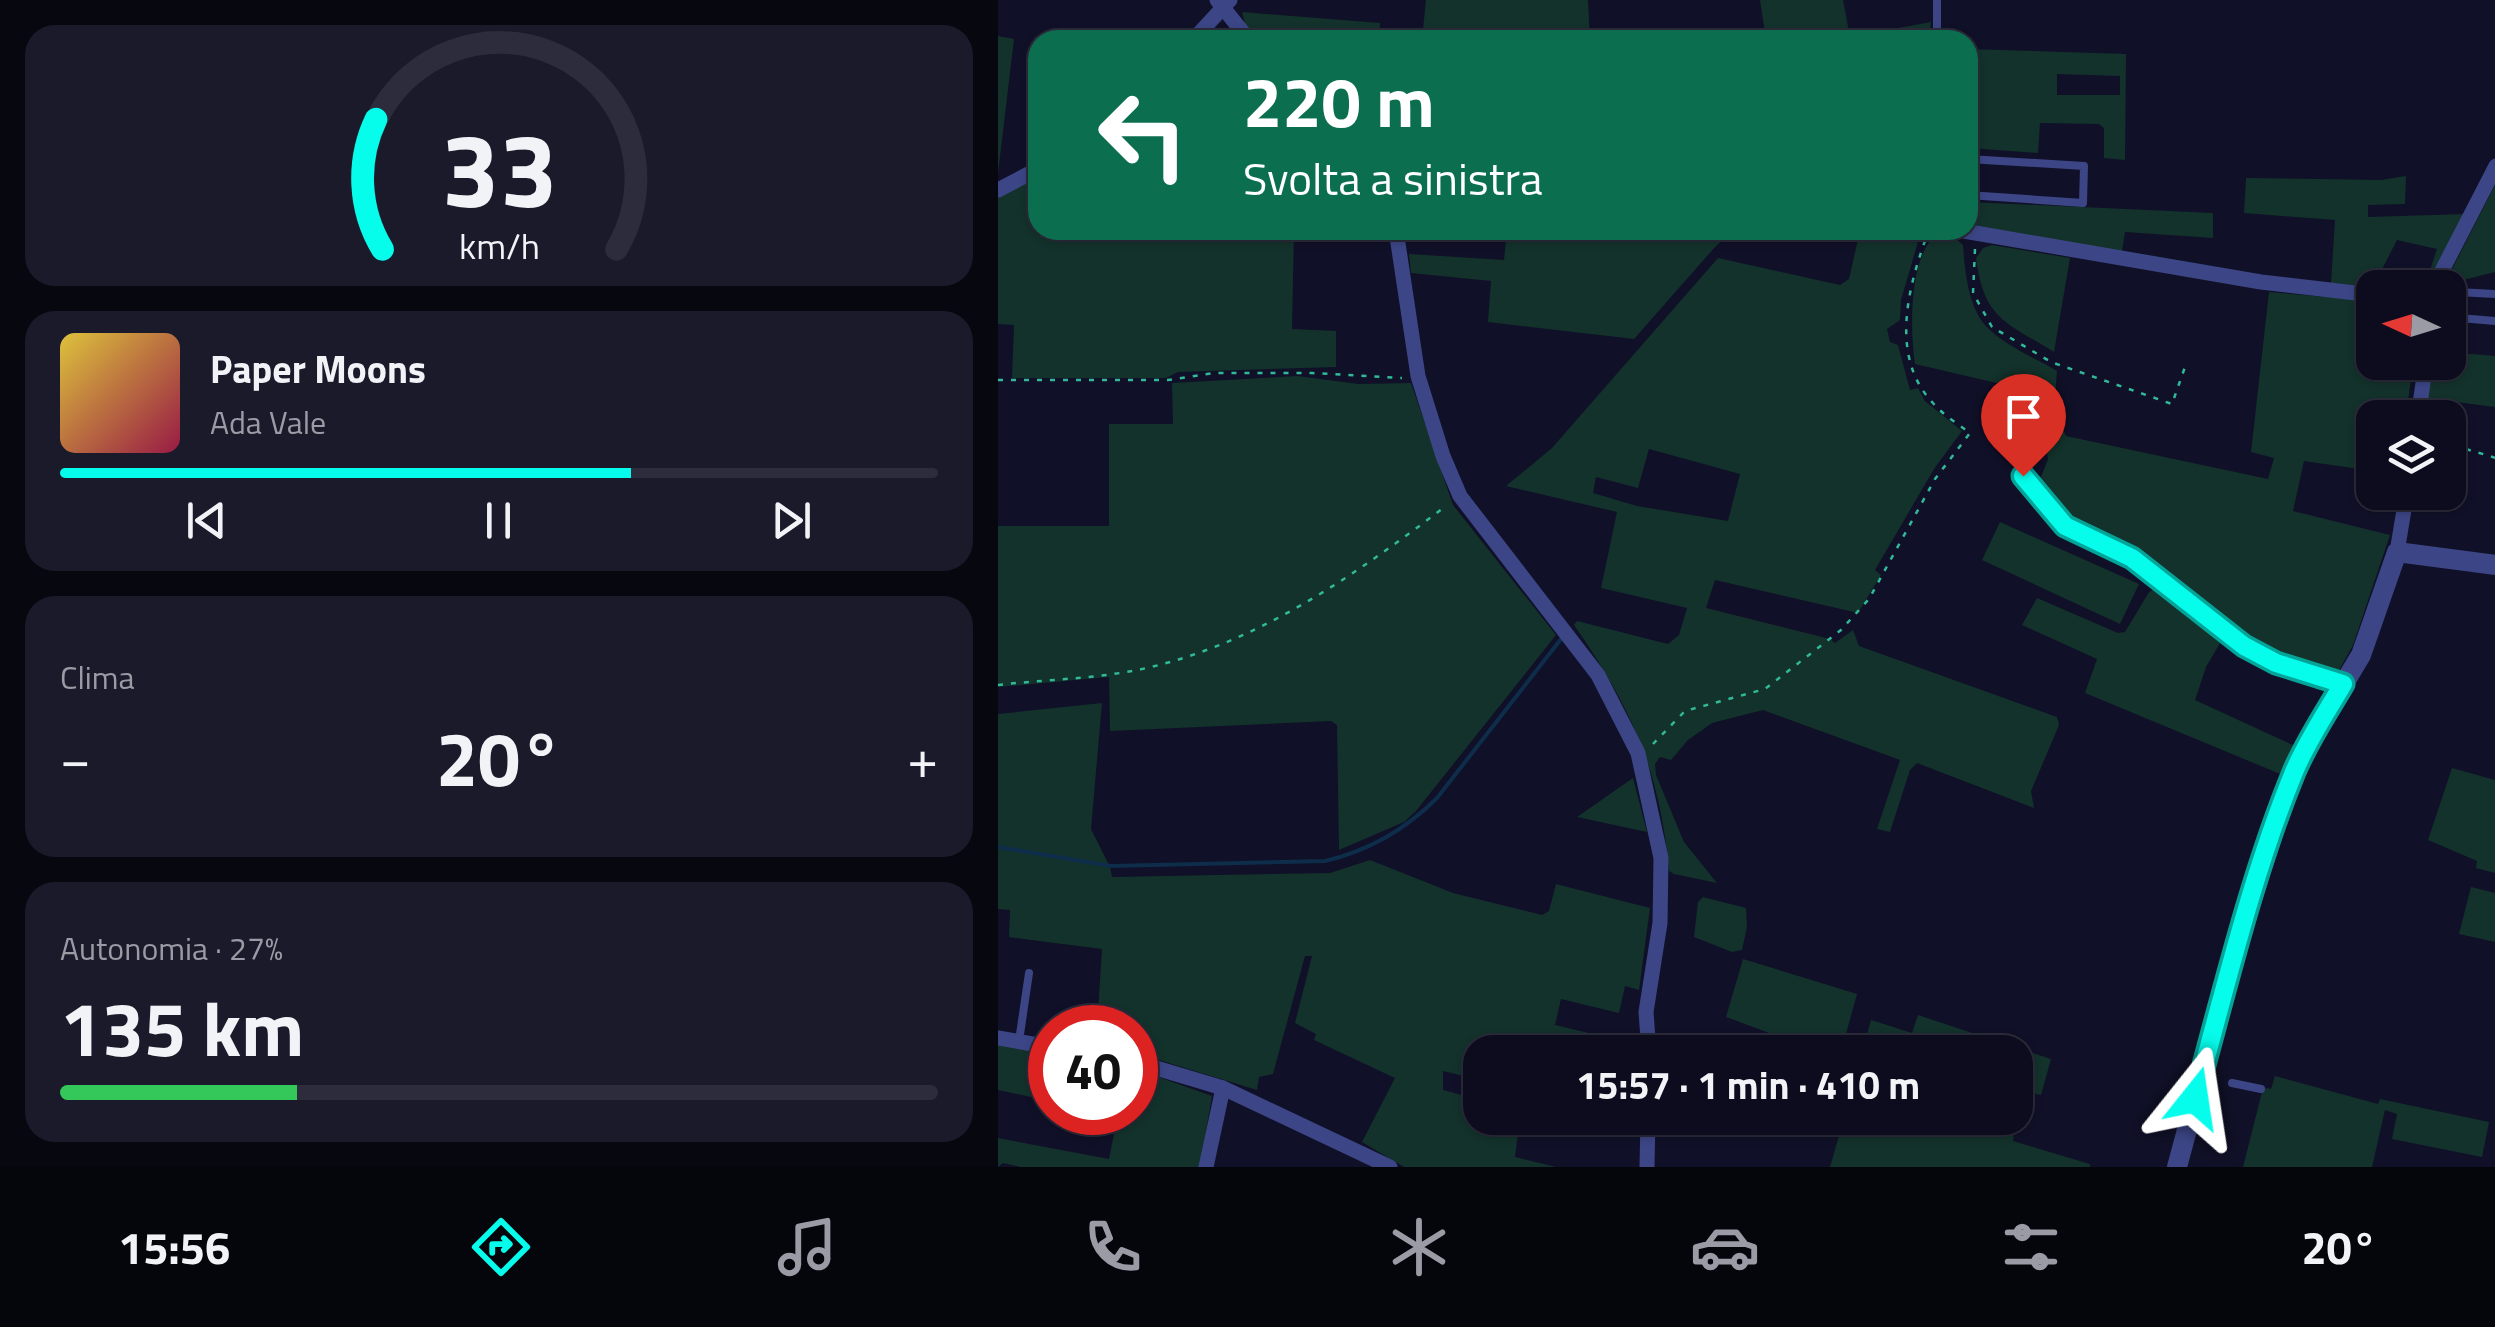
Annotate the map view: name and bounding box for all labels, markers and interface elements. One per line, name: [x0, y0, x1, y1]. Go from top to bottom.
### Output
text: 220 m: [1243, 48, 1435, 154]
icon: left: [1078, 70, 1208, 200]
text: 33: [441, 89, 557, 247]
text: Svolta a sinistra: [1243, 144, 1543, 212]
text: km/h: [459, 218, 539, 273]
north arrow: [2356, 270, 2466, 380]
map controls: [2356, 270, 2466, 510]
text: Paper Moons: [210, 340, 426, 398]
pin: [1981, 374, 2066, 477]
icon: arrive: [1996, 389, 2051, 444]
text: Ada Vale: [210, 398, 326, 446]
button: layers: [2356, 400, 2466, 510]
icon: previous: [179, 493, 234, 548]
icon: pause: [471, 493, 526, 548]
icon: next: [764, 493, 819, 548]
text: Clima: [60, 653, 135, 701]
text: 20°: [436, 701, 562, 815]
text: −: [60, 716, 91, 799]
text: +: [907, 716, 938, 799]
text: Autonomia · 27%: [60, 924, 283, 972]
text: 135 km: [60, 971, 304, 1085]
speed limit sign: 40: [1028, 1005, 1158, 1135]
position arrow: [2143, 1046, 2247, 1150]
text: 15:57 · 1 min · 410 m: [1576, 1056, 1920, 1114]
icon: directions: [466, 1212, 536, 1282]
icon: music: [772, 1212, 842, 1282]
icon: phone: [1078, 1212, 1148, 1282]
icon: climate: [1384, 1212, 1454, 1282]
icon: car: [1690, 1212, 1760, 1282]
icon: filters: [1996, 1212, 2066, 1282]
text: 15:56: [118, 1213, 230, 1281]
text: 20°: [2301, 1213, 2377, 1281]

